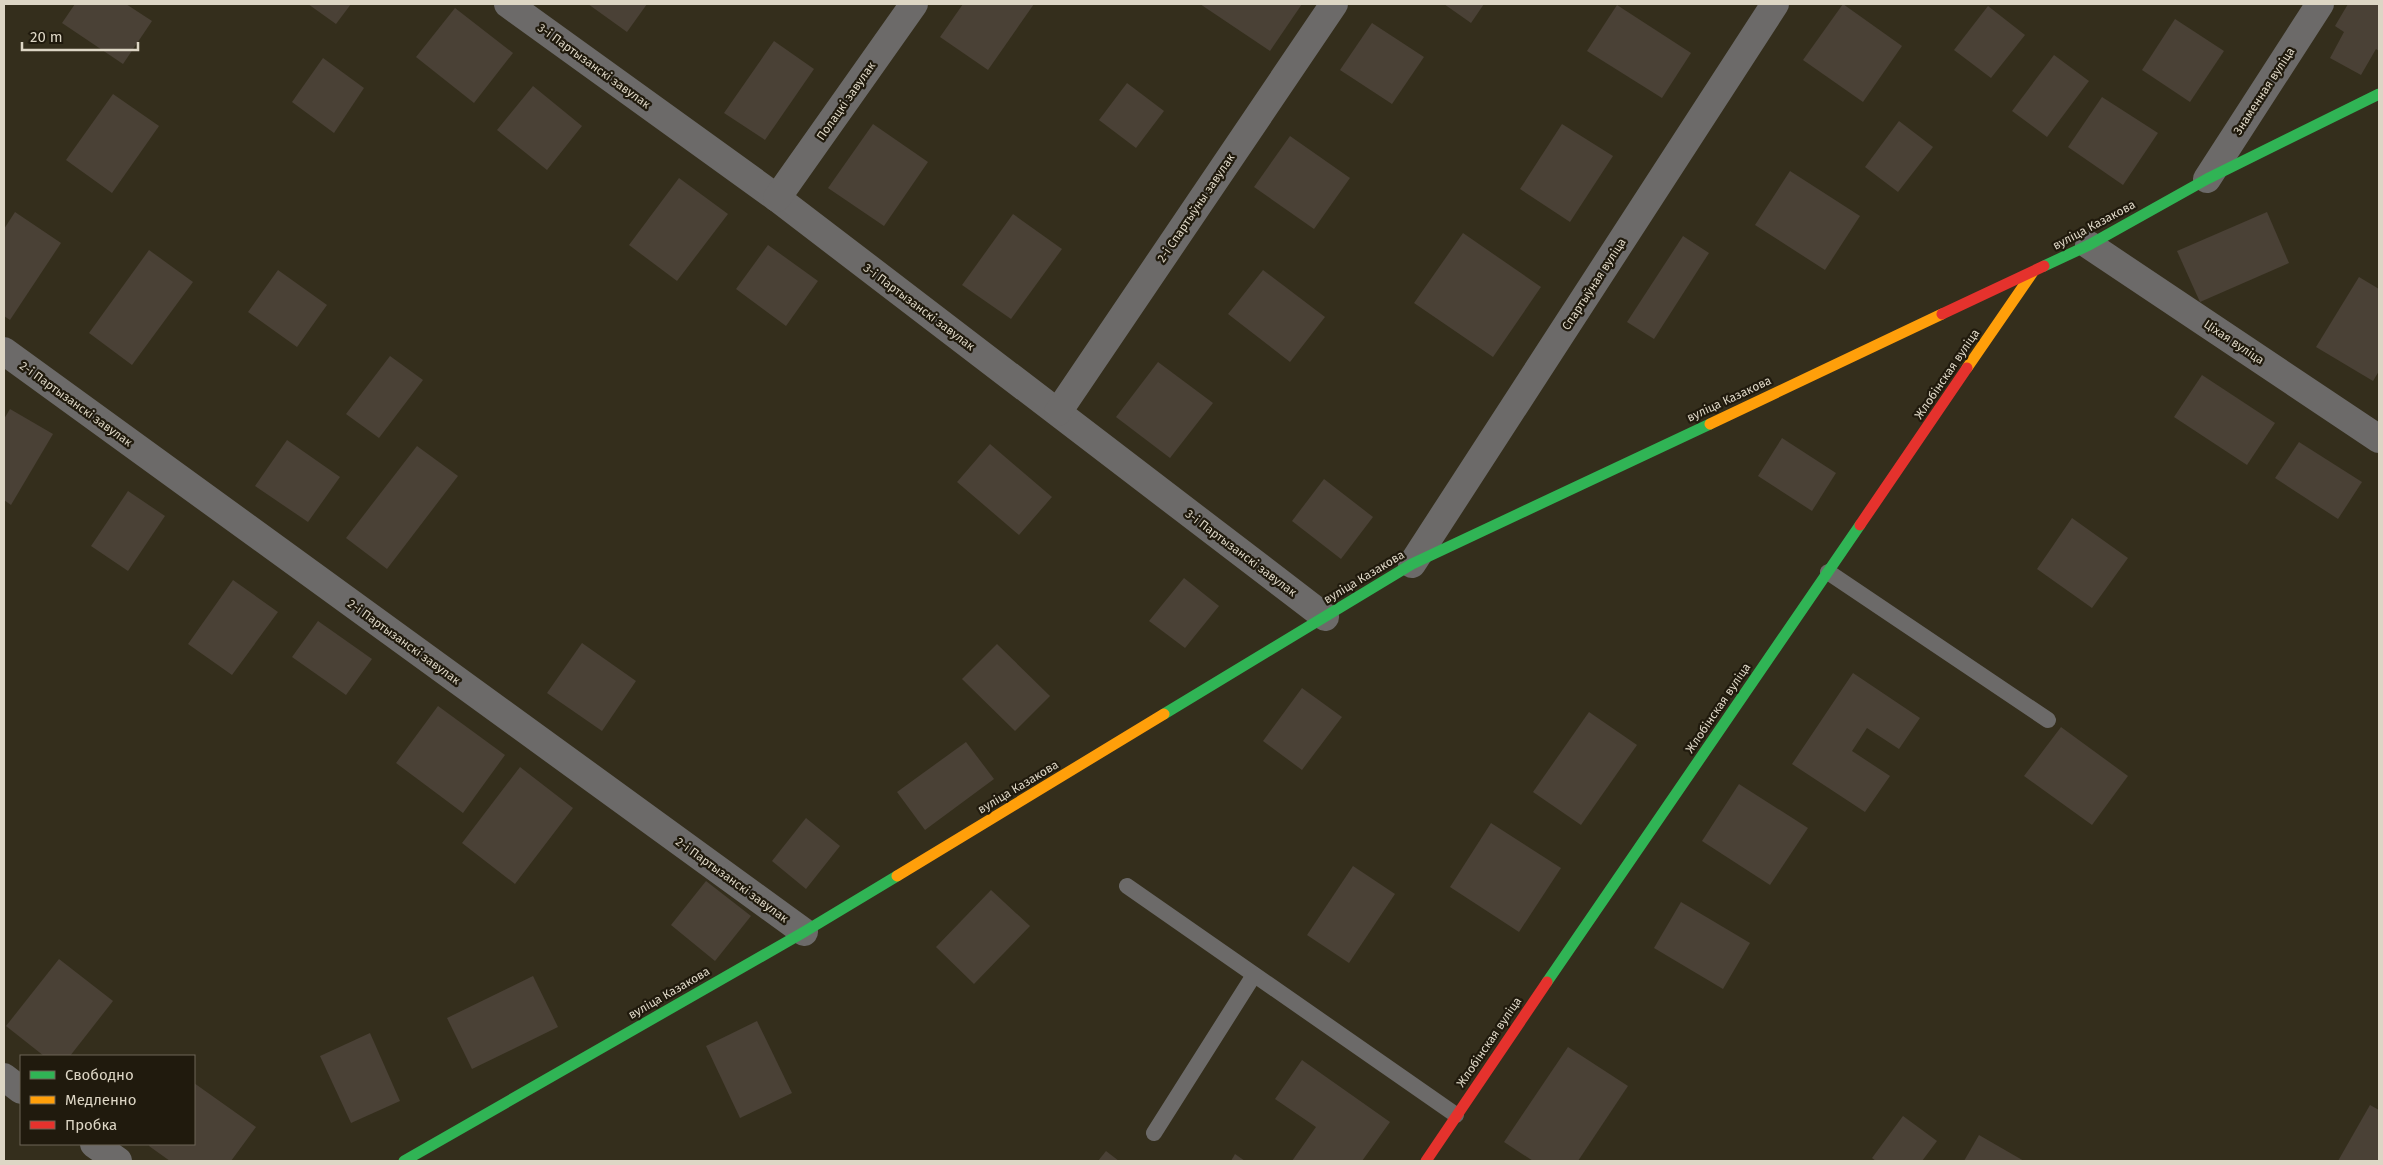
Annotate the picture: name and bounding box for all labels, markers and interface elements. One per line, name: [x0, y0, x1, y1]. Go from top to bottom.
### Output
scale bar: [22, 20, 139, 52]
street label: 3-і Партызанскі завулак: [535, 20, 654, 112]
text: 20 m: [30, 28, 63, 46]
street label: Знаменная вуліца: [2231, 45, 2297, 137]
street label: Полацкі завулак: [814, 58, 879, 143]
street label: 2-і Спартыўны завулак: [1154, 150, 1238, 265]
street label: вуліца Казакова: [2050, 197, 2138, 253]
street label: Спартыўная вуліца: [1559, 235, 1629, 333]
street label: 3-і Партызанскі завулак: [861, 261, 978, 354]
street label: Ціхая вуліца: [2201, 317, 2267, 367]
street label: Жлобінская вуліца: [1912, 326, 1982, 422]
street label: 2-і Партызанскі завулак: [17, 359, 136, 450]
street label: вуліца Казакова: [1685, 373, 1773, 425]
street label: 3-і Партызанскі завулак: [1183, 507, 1300, 600]
street label: вуліца Казакова: [1321, 547, 1407, 607]
street label: 2-і Партызанскі завулак: [345, 597, 464, 688]
street label: Жлобінская вуліца: [1683, 660, 1753, 756]
street label: вуліца Казакова: [975, 757, 1061, 817]
street label: 2-і Партызанскі завулак: [673, 835, 792, 926]
street label: вуліца Казакова: [626, 964, 712, 1022]
street label: Жлобінская вуліца: [1454, 994, 1524, 1090]
legend: [20, 1055, 195, 1145]
text: Свободно: [65, 1066, 134, 1084]
text: Медленно: [65, 1091, 137, 1109]
text: Пробка: [65, 1116, 117, 1134]

